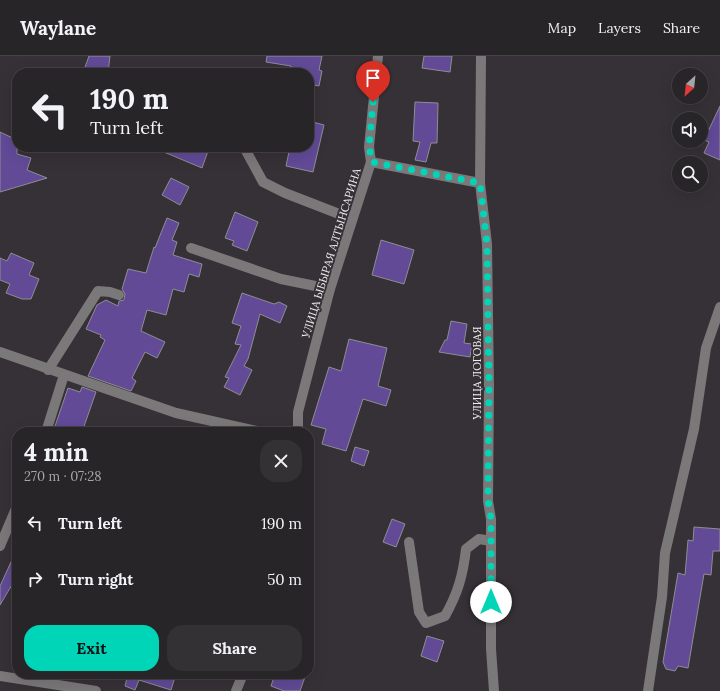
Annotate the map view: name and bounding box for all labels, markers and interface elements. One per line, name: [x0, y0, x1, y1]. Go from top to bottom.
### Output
text: Waylane: [20, 16, 96, 40]
text: Map: [548, 19, 576, 37]
text: Layers: [598, 19, 641, 37]
text: Share: [663, 19, 700, 37]
pin: [356, 61, 390, 102]
icon: arrive: [362, 67, 384, 89]
north arrow: [672, 68, 708, 104]
map controls: [672, 68, 708, 192]
text: 190 m: [90, 81, 168, 117]
icon: left: [24, 84, 76, 136]
button: sound: [672, 112, 708, 148]
text: Turn left: [90, 116, 163, 139]
button: search: [672, 156, 708, 192]
street label: УЛИЦА ЫБЫРАЯ АЛТЫНСАРИНА: [298, 165, 364, 341]
street label: УЛИЦА ЛОГОВАЯ: [470, 326, 484, 421]
text: 4 min: [24, 437, 89, 468]
button: close: [260, 440, 302, 482]
text: 270 m · 07:28: [24, 468, 102, 485]
icon: left: [24, 512, 46, 534]
text: Turn left: [58, 514, 122, 533]
text: 190 m: [261, 514, 302, 533]
icon: right: [24, 568, 46, 590]
text: Turn right: [58, 570, 134, 589]
text: 50 m: [267, 570, 302, 589]
position arrow: [470, 581, 512, 623]
button: Exit: [24, 625, 159, 671]
button: Share: [167, 625, 302, 671]

